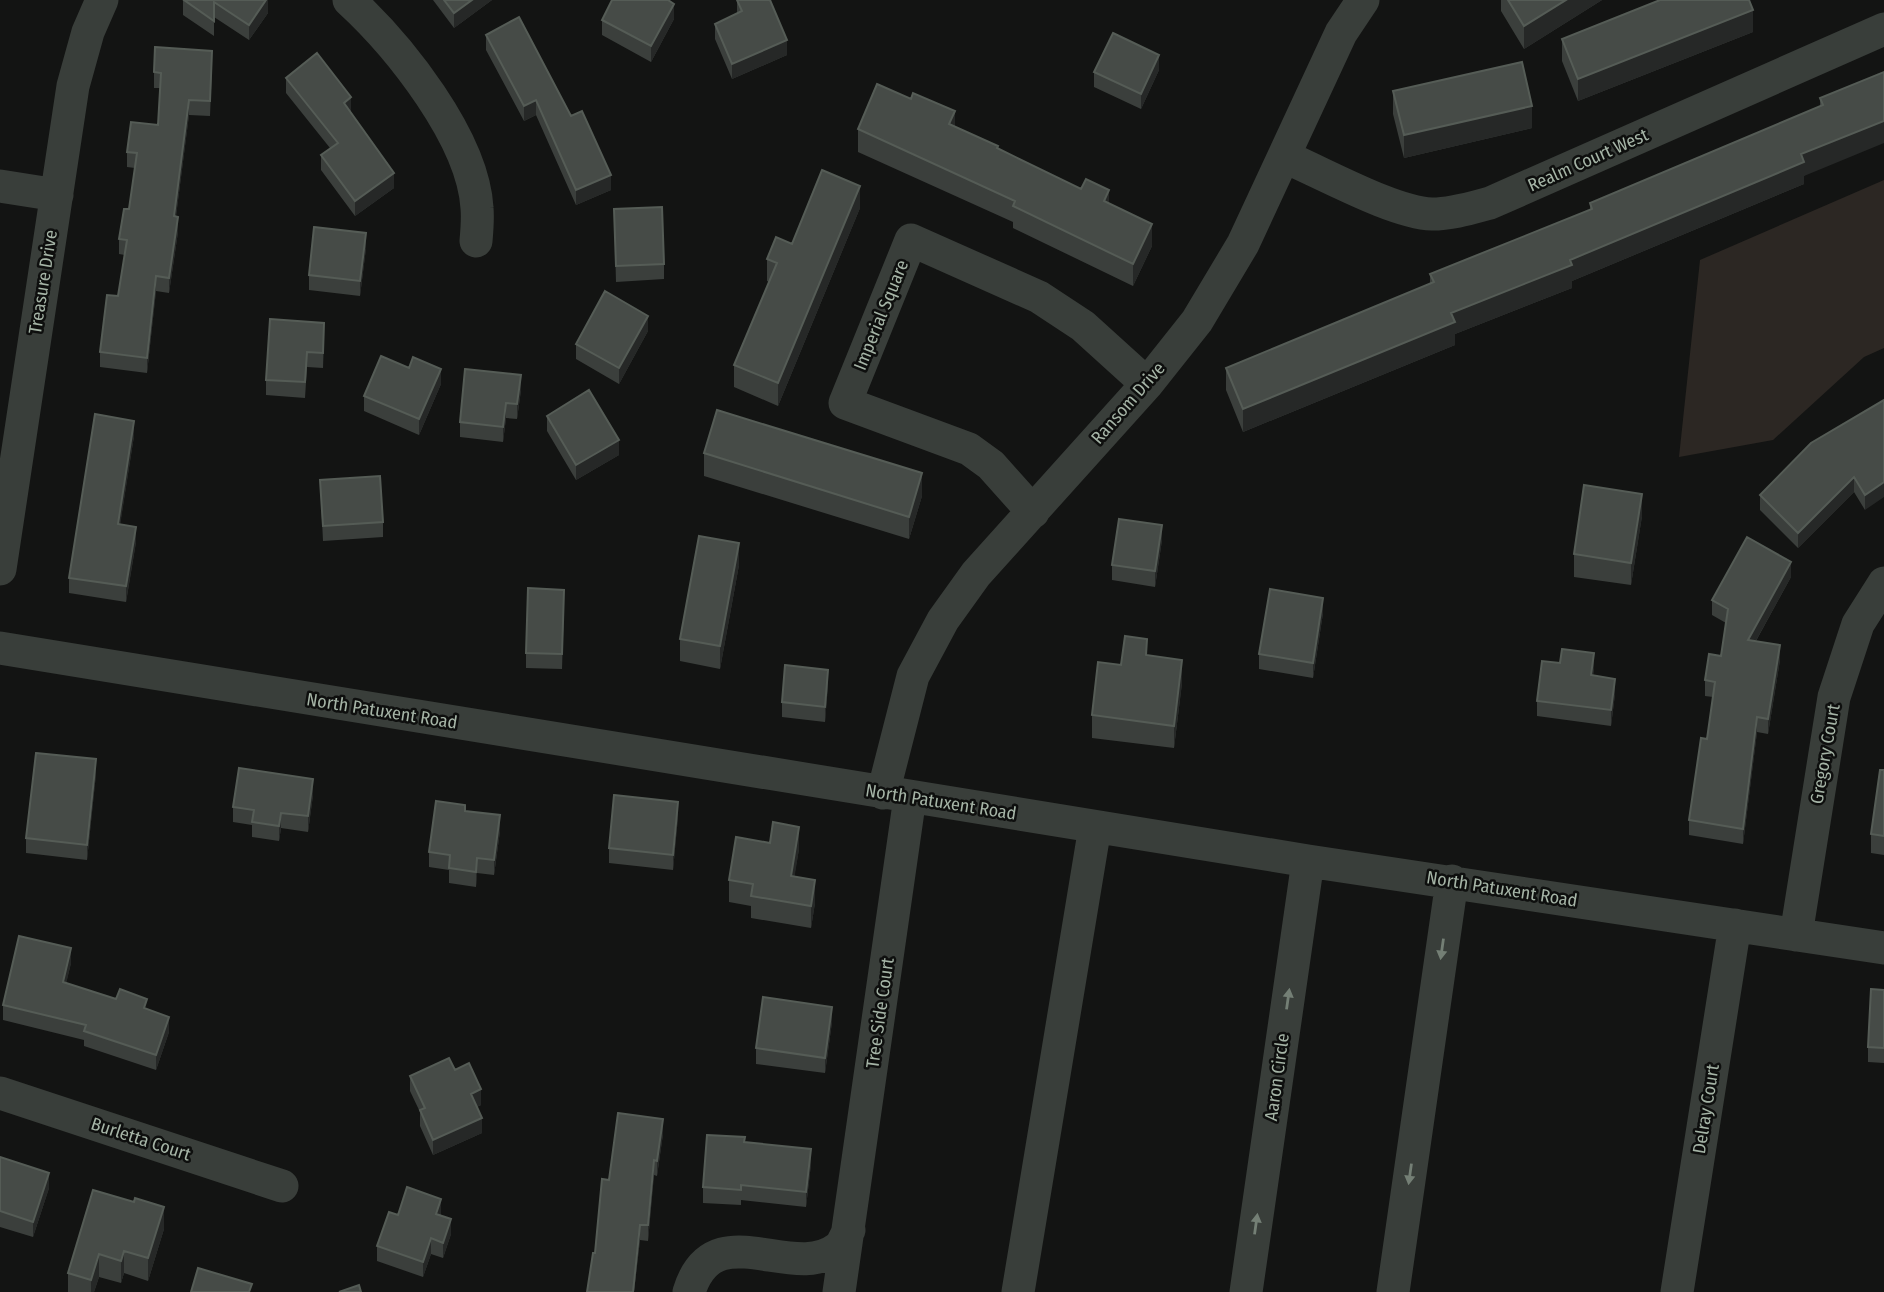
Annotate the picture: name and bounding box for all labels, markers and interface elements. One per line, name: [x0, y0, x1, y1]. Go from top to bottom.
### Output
street label: Realm Court West: [1524, 124, 1652, 196]
street label: Treasure Drive: [24, 228, 62, 336]
street label: Imperial Square: [849, 257, 913, 373]
street label: Ransom Drive: [1086, 357, 1170, 448]
street label: North Patuxent Road: [305, 688, 459, 734]
street label: Gregory Court: [1805, 702, 1845, 806]
street label: North Patuxent Road: [864, 779, 1018, 825]
street label: North Patuxent Road: [1425, 866, 1579, 912]
one-way arrow: [1436, 938, 1447, 960]
street label: Tree Side Court: [861, 956, 899, 1070]
one-way arrow: [1283, 988, 1294, 1010]
street label: Aaron Circle: [1260, 1032, 1294, 1122]
street label: Delray Court: [1688, 1062, 1724, 1155]
street label: Burletta Court: [88, 1113, 194, 1166]
one-way arrow: [1404, 1163, 1415, 1185]
one-way arrow: [1250, 1213, 1261, 1235]

